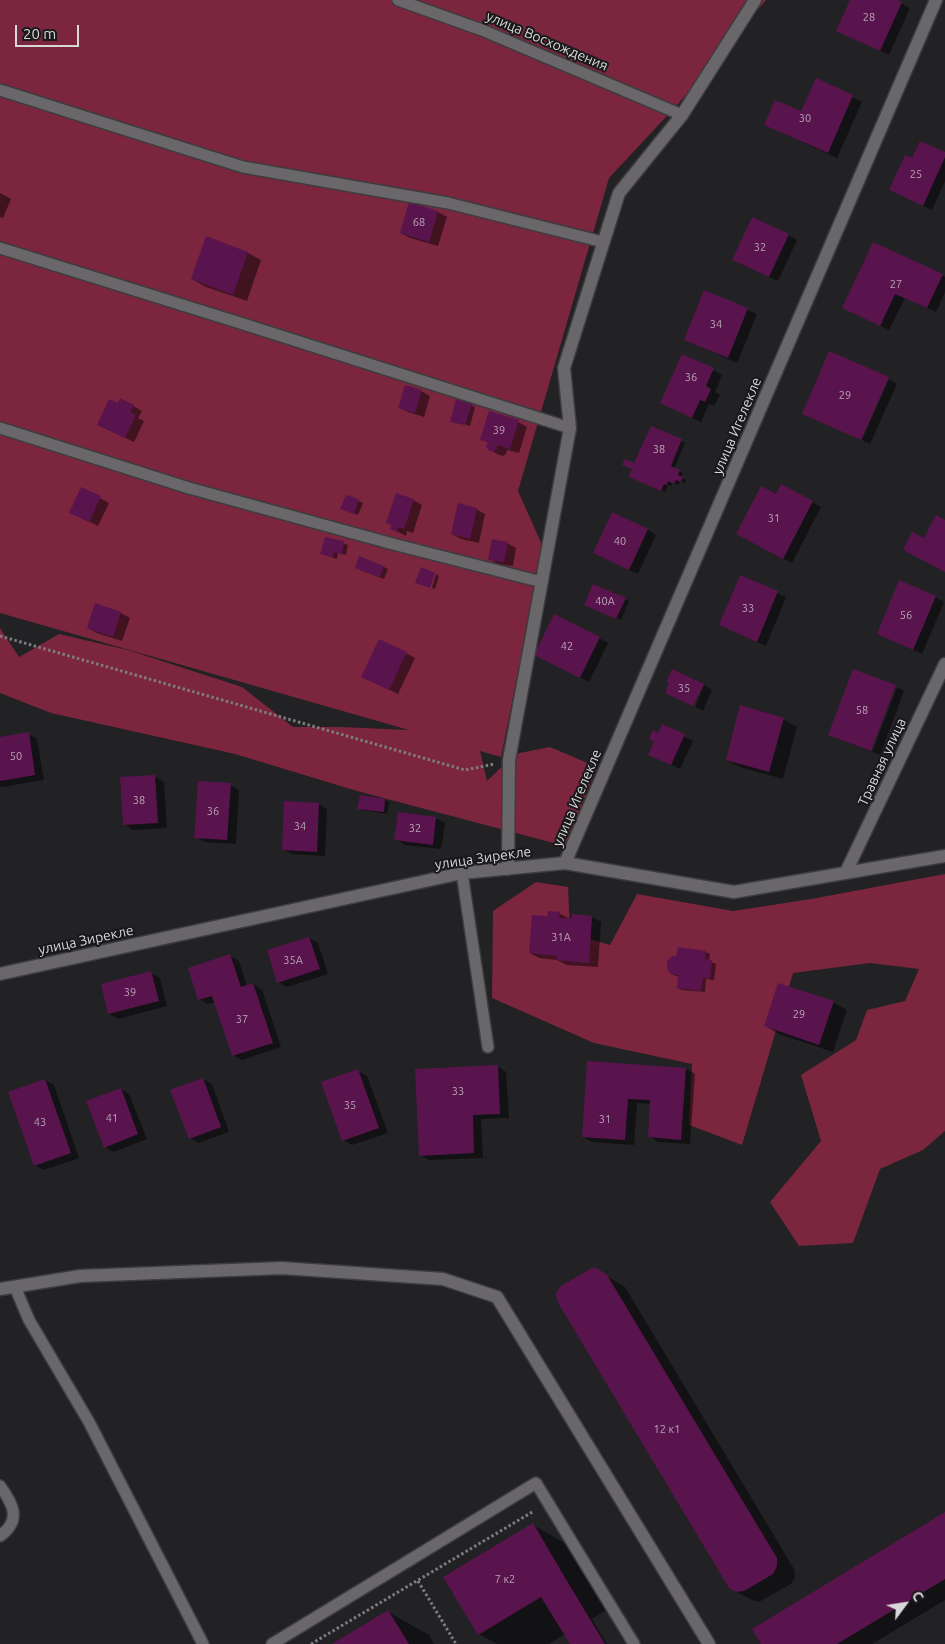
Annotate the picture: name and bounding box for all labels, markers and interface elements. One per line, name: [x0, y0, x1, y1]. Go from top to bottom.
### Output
street label: улица Восхождения: [483, 8, 611, 74]
house number: 28: [863, 10, 875, 24]
scale bar: [18, 15, 81, 47]
text: 20 m: [23, 25, 56, 42]
house number: 30: [799, 111, 811, 125]
house number: 25: [910, 167, 922, 181]
house number: 68: [413, 215, 425, 229]
house number: 32: [754, 240, 766, 254]
house number: 27: [890, 277, 902, 291]
house number: 34: [710, 317, 722, 331]
house number: 36: [685, 370, 697, 384]
street label: улица Игелекле: [709, 375, 765, 477]
house number: 29: [839, 388, 851, 402]
house number: 39: [493, 423, 505, 437]
house number: 38: [653, 442, 665, 456]
house number: 31: [768, 511, 780, 525]
house number: 40: [614, 534, 626, 548]
house number: 40А: [595, 594, 615, 608]
house number: 33: [742, 601, 754, 615]
house number: 56: [900, 608, 912, 622]
house number: 42: [561, 639, 573, 653]
house number: 35: [678, 681, 690, 695]
house number: 58: [856, 703, 868, 717]
street label: Травная улица: [854, 715, 910, 809]
street label: улица Игелекле: [549, 747, 605, 849]
house number: 50: [10, 749, 22, 763]
house number: 38: [133, 793, 145, 807]
house number: 36: [207, 804, 219, 818]
house number: 34: [294, 819, 306, 833]
house number: 32: [409, 821, 421, 835]
street label: улица Зирекле: [434, 843, 532, 873]
street label: улица Зирекле: [37, 922, 135, 958]
house number: 31А: [551, 930, 571, 944]
house number: 35А: [283, 953, 303, 967]
house number: 39: [124, 985, 136, 999]
house number: 29: [793, 1007, 805, 1021]
house number: 37: [236, 1012, 248, 1026]
house number: 33: [452, 1084, 464, 1098]
house number: 35: [344, 1098, 356, 1112]
house number: 41: [106, 1111, 118, 1125]
house number: 31: [599, 1112, 611, 1126]
house number: 43: [34, 1115, 46, 1129]
house number: 12 к1: [654, 1422, 680, 1436]
house number: 7 к2: [495, 1572, 515, 1586]
north arrow: [880, 1579, 930, 1629]
text: С: [909, 1588, 927, 1604]

